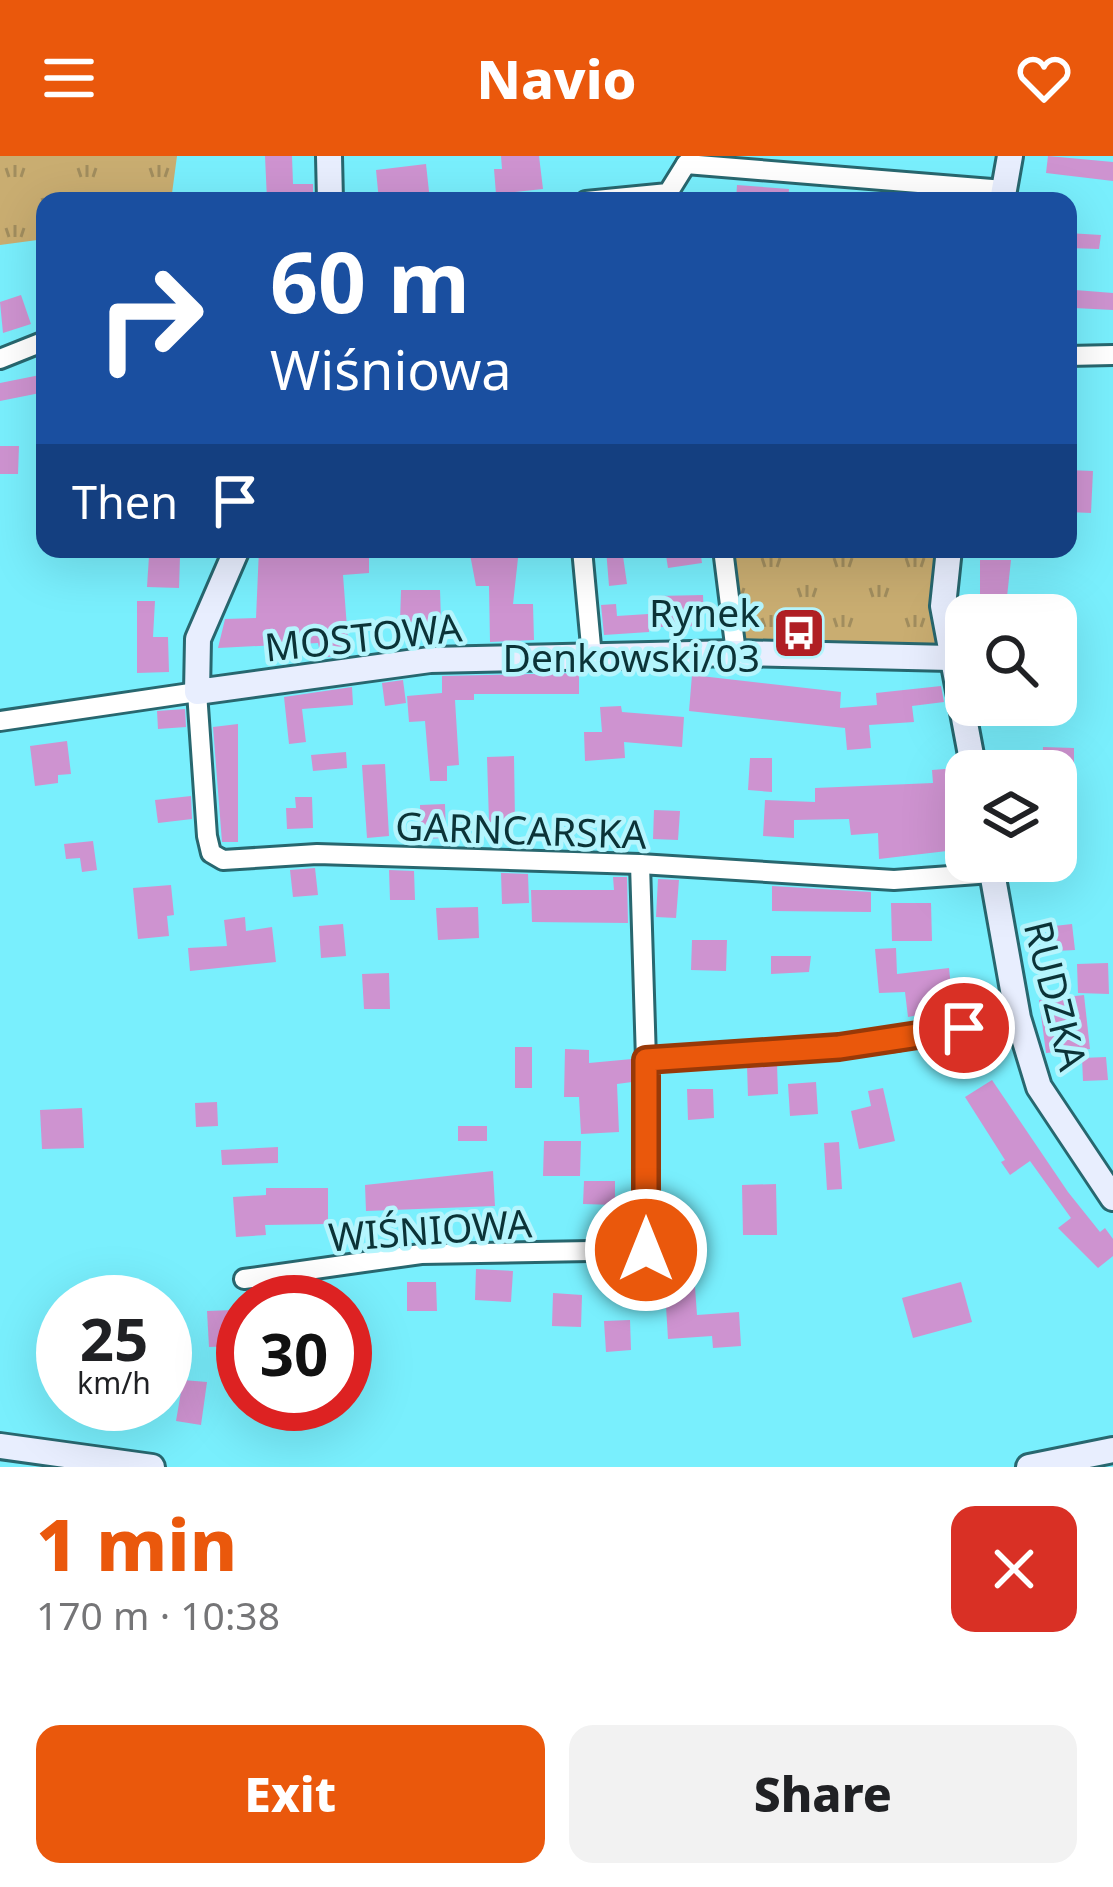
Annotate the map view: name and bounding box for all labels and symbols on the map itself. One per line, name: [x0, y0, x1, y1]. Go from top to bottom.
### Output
place label: Rynek Denkowski/03: [502, 585, 760, 683]
street label: MOSTOWA: [262, 599, 464, 673]
bus stop icon: Rynek Denkowski/03: [771, 605, 827, 661]
street label: GARNCARSKA: [394, 798, 648, 860]
street label: RUDZKA: [1013, 915, 1101, 1075]
pin: [913, 977, 1015, 1079]
position arrow: [583, 1187, 709, 1313]
street label: WIŚNIOWA: [327, 1195, 533, 1263]
speed limit sign: 30: [216, 1275, 372, 1431]

